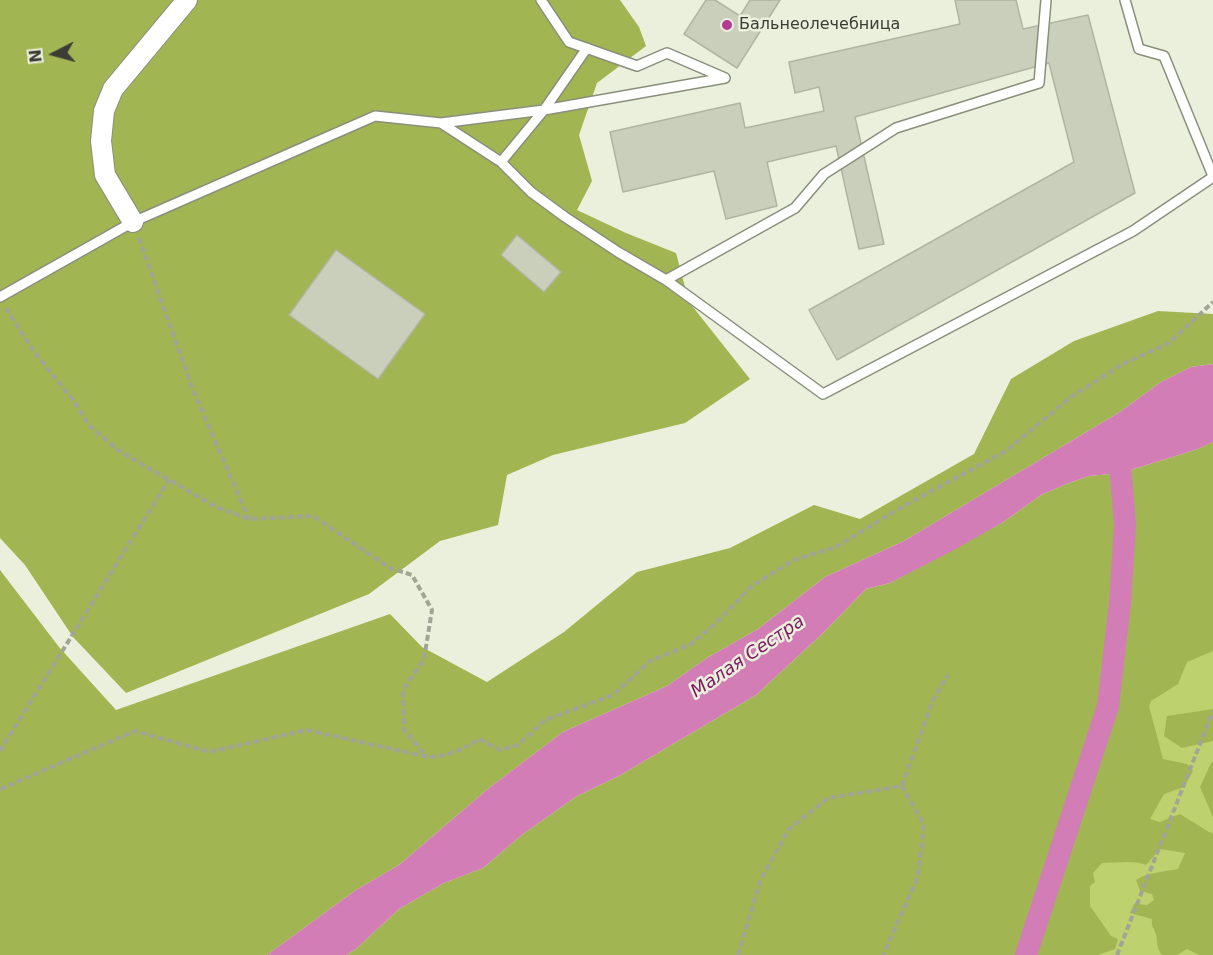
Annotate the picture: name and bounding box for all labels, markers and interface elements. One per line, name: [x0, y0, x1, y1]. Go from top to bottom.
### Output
place label: Бальнеолечебница: [739, 15, 900, 35]
marker: Бальнеолечебница: [720, 18, 734, 32]
north arrow: [24, 24, 84, 84]
text: N: [25, 48, 46, 64]
water label: Малая Сестра: [687, 611, 809, 703]

